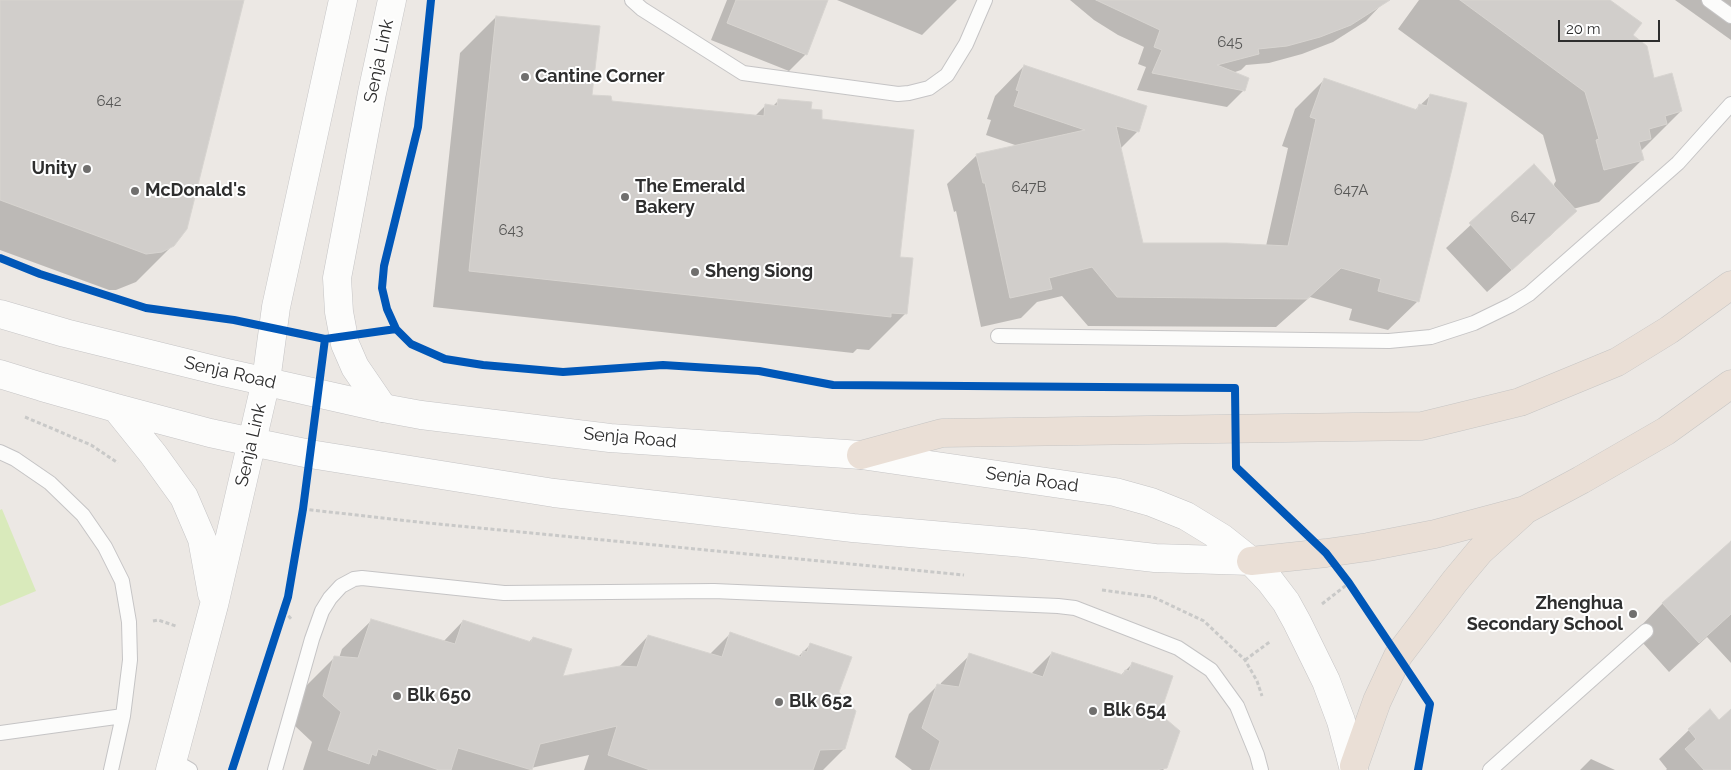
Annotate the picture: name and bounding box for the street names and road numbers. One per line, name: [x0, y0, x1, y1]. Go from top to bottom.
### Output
street label: Senja Link: [360, 17, 398, 105]
street label: Senja Road: [182, 352, 278, 394]
street label: Senja Link: [231, 401, 271, 489]
street label: Senja Road: [582, 423, 678, 453]
street label: Senja Road: [984, 463, 1080, 497]

